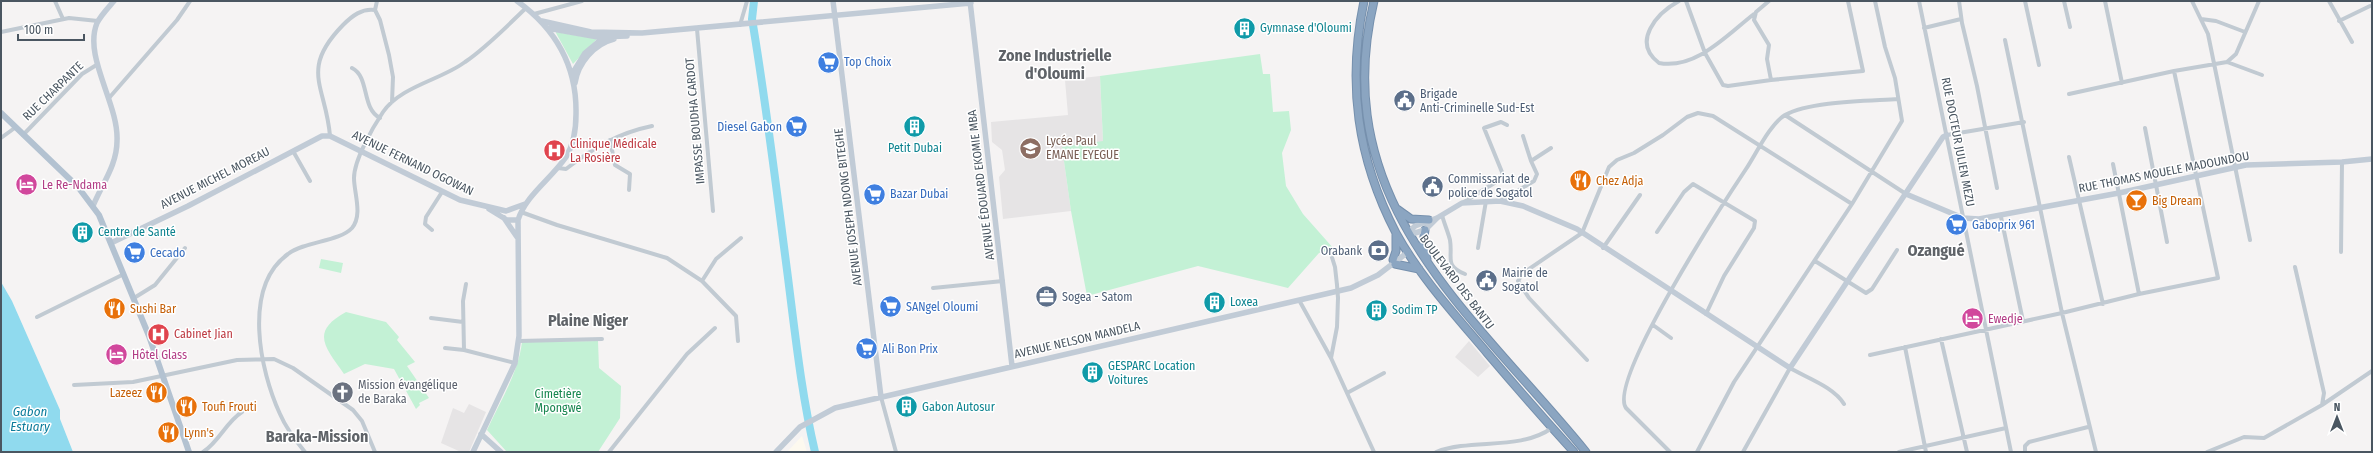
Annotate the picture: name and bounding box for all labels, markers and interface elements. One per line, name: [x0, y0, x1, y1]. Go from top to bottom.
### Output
building icon: Gymnase d'Oloumi: [1232, 15, 1258, 41]
scale bar: [18, 16, 84, 42]
place label: Gymnase d'Oloumi: [1260, 21, 1352, 35]
text: 100 m: [24, 23, 53, 37]
district label: Zone Industrielle d'Oloumi: [998, 46, 1112, 83]
supermarket icon: Top Choix: [816, 49, 842, 75]
place label: Top Choix: [844, 55, 892, 69]
street label: IMPASSE BOUDHA CARDOT: [682, 57, 708, 185]
street label: RUE CHARPANTE: [20, 58, 86, 123]
street label: RUE DOCTEUR JULIEN MEZU: [1939, 76, 1977, 208]
place label: Brigade Anti-Criminelle Sud-Est: [1420, 87, 1534, 115]
public building icon: Brigade Anti-Criminelle Sud-Est: [1391, 88, 1417, 114]
street label: AVENUE ÉDOUARD EKOMIE MBA: [964, 108, 997, 261]
supermarket icon: Diesel Gabon: [784, 114, 810, 140]
building icon: Petit Dubai: [902, 114, 928, 140]
place label: Diesel Gabon: [717, 120, 782, 134]
street label: AVENUE FERNAND OGOWAN: [350, 127, 476, 199]
street label: AVENUE JOSEPH NDONG BITEGHE: [831, 127, 865, 287]
place label: Lycée Paul EMANE EYEGUE: [1046, 134, 1119, 162]
school or university icon: Lycée Paul EMANE EYEGUE: [1018, 135, 1044, 161]
place label: Clinique Médicale La Rosière: [570, 137, 657, 165]
hospital icon: Clinique Médicale La Rosière: [542, 138, 568, 164]
place label: Petit Dubai: [888, 141, 942, 155]
street label: AVENUE MICHEL MOREAU: [158, 144, 272, 212]
street label: RUE THOMAS MOUELE MADOUNDOU: [2078, 149, 2250, 195]
restaurant icon: Chez Adja: [1568, 168, 1594, 194]
hotel icon: Le Re-Ndama: [14, 172, 40, 198]
place label: Commissariat de police de Sogatol: [1448, 172, 1533, 200]
public building icon: Commissariat de police de Sogatol: [1419, 173, 1445, 199]
place label: Chez Adja: [1596, 174, 1643, 188]
place label: Le Re-Ndama: [42, 178, 107, 192]
supermarket icon: Bazar Dubai: [862, 181, 888, 207]
place label: Bazar Dubai: [890, 187, 948, 201]
bar icon: Big Dream: [2123, 188, 2149, 214]
place label: Big Dream: [2152, 194, 2202, 208]
supermarket icon: Gaboprix 961: [1944, 212, 1970, 238]
place label: Gaboprix 961: [1972, 218, 2035, 232]
building icon: Centre de Santé: [69, 219, 95, 245]
place label: Centre de Santé: [98, 225, 176, 239]
street label: BOULEVARD DES BANTU: [1417, 232, 1497, 332]
bank icon: Orabank: [1365, 238, 1391, 264]
supermarket icon: Cecado: [121, 240, 147, 266]
district label: Ozangué: [1908, 241, 1965, 260]
place label: Orabank: [1321, 244, 1362, 258]
place label: Cecado: [150, 246, 185, 260]
place label: Mairie de Sogatol: [1502, 266, 1548, 294]
public building icon: Mairie de Sogatol: [1473, 267, 1499, 293]
office icon: Sogea - Satom: [1034, 284, 1060, 310]
building icon: Loxea: [1201, 289, 1227, 315]
place label: Sogea - Satom: [1062, 290, 1133, 304]
supermarket icon: SANgel Oloumi: [877, 294, 903, 320]
place label: Loxea: [1230, 295, 1258, 309]
restaurant icon: Sushi Bar: [102, 296, 128, 322]
building icon: Sodim TP: [1363, 297, 1389, 323]
place label: SANgel Oloumi: [906, 300, 978, 314]
place label: Sushi Bar: [130, 302, 177, 316]
place label: Sodim TP: [1392, 303, 1438, 317]
hotel icon: Ewedje: [1959, 306, 1985, 332]
district label: Plaine Niger: [548, 311, 628, 330]
place label: Ewedje: [1988, 312, 2023, 326]
street label: AVENUE NELSON MANDELA: [1013, 319, 1142, 361]
hospital icon: Cabinet Jian: [145, 321, 171, 347]
place label: Cabinet Jian: [174, 327, 233, 341]
supermarket icon: Ali Bon Prix: [853, 336, 879, 362]
hotel icon: Hôtel Glass: [104, 342, 130, 368]
place label: Ali Bon Prix: [882, 342, 939, 356]
place label: Hôtel Glass: [132, 348, 187, 362]
place label: GESPARC Location Voitures: [1108, 359, 1195, 387]
building icon: GESPARC Location Voitures: [1079, 360, 1105, 386]
place label: Mission évangélique de Baraka: [358, 378, 458, 406]
church icon: Mission évangélique de Baraka: [329, 379, 355, 405]
restaurant icon: Lazeez: [144, 380, 170, 406]
place label: Lazeez: [110, 386, 142, 400]
park label: Cimetière Mpongwé: [535, 387, 582, 415]
restaurant icon: Toufi Frouti: [173, 394, 199, 420]
building icon: Gabon Autosur: [893, 394, 919, 420]
north arrow: [2317, 397, 2357, 437]
place label: Toufi Frouti: [202, 400, 257, 414]
place label: Gabon Autosur: [922, 400, 996, 414]
text: N: [2334, 401, 2340, 414]
water label: Gabon Estuary: [10, 404, 51, 434]
restaurant icon: Lynn's: [156, 420, 182, 446]
place label: Lynn's: [184, 426, 214, 440]
district label: Baraka-Mission: [266, 427, 368, 446]

